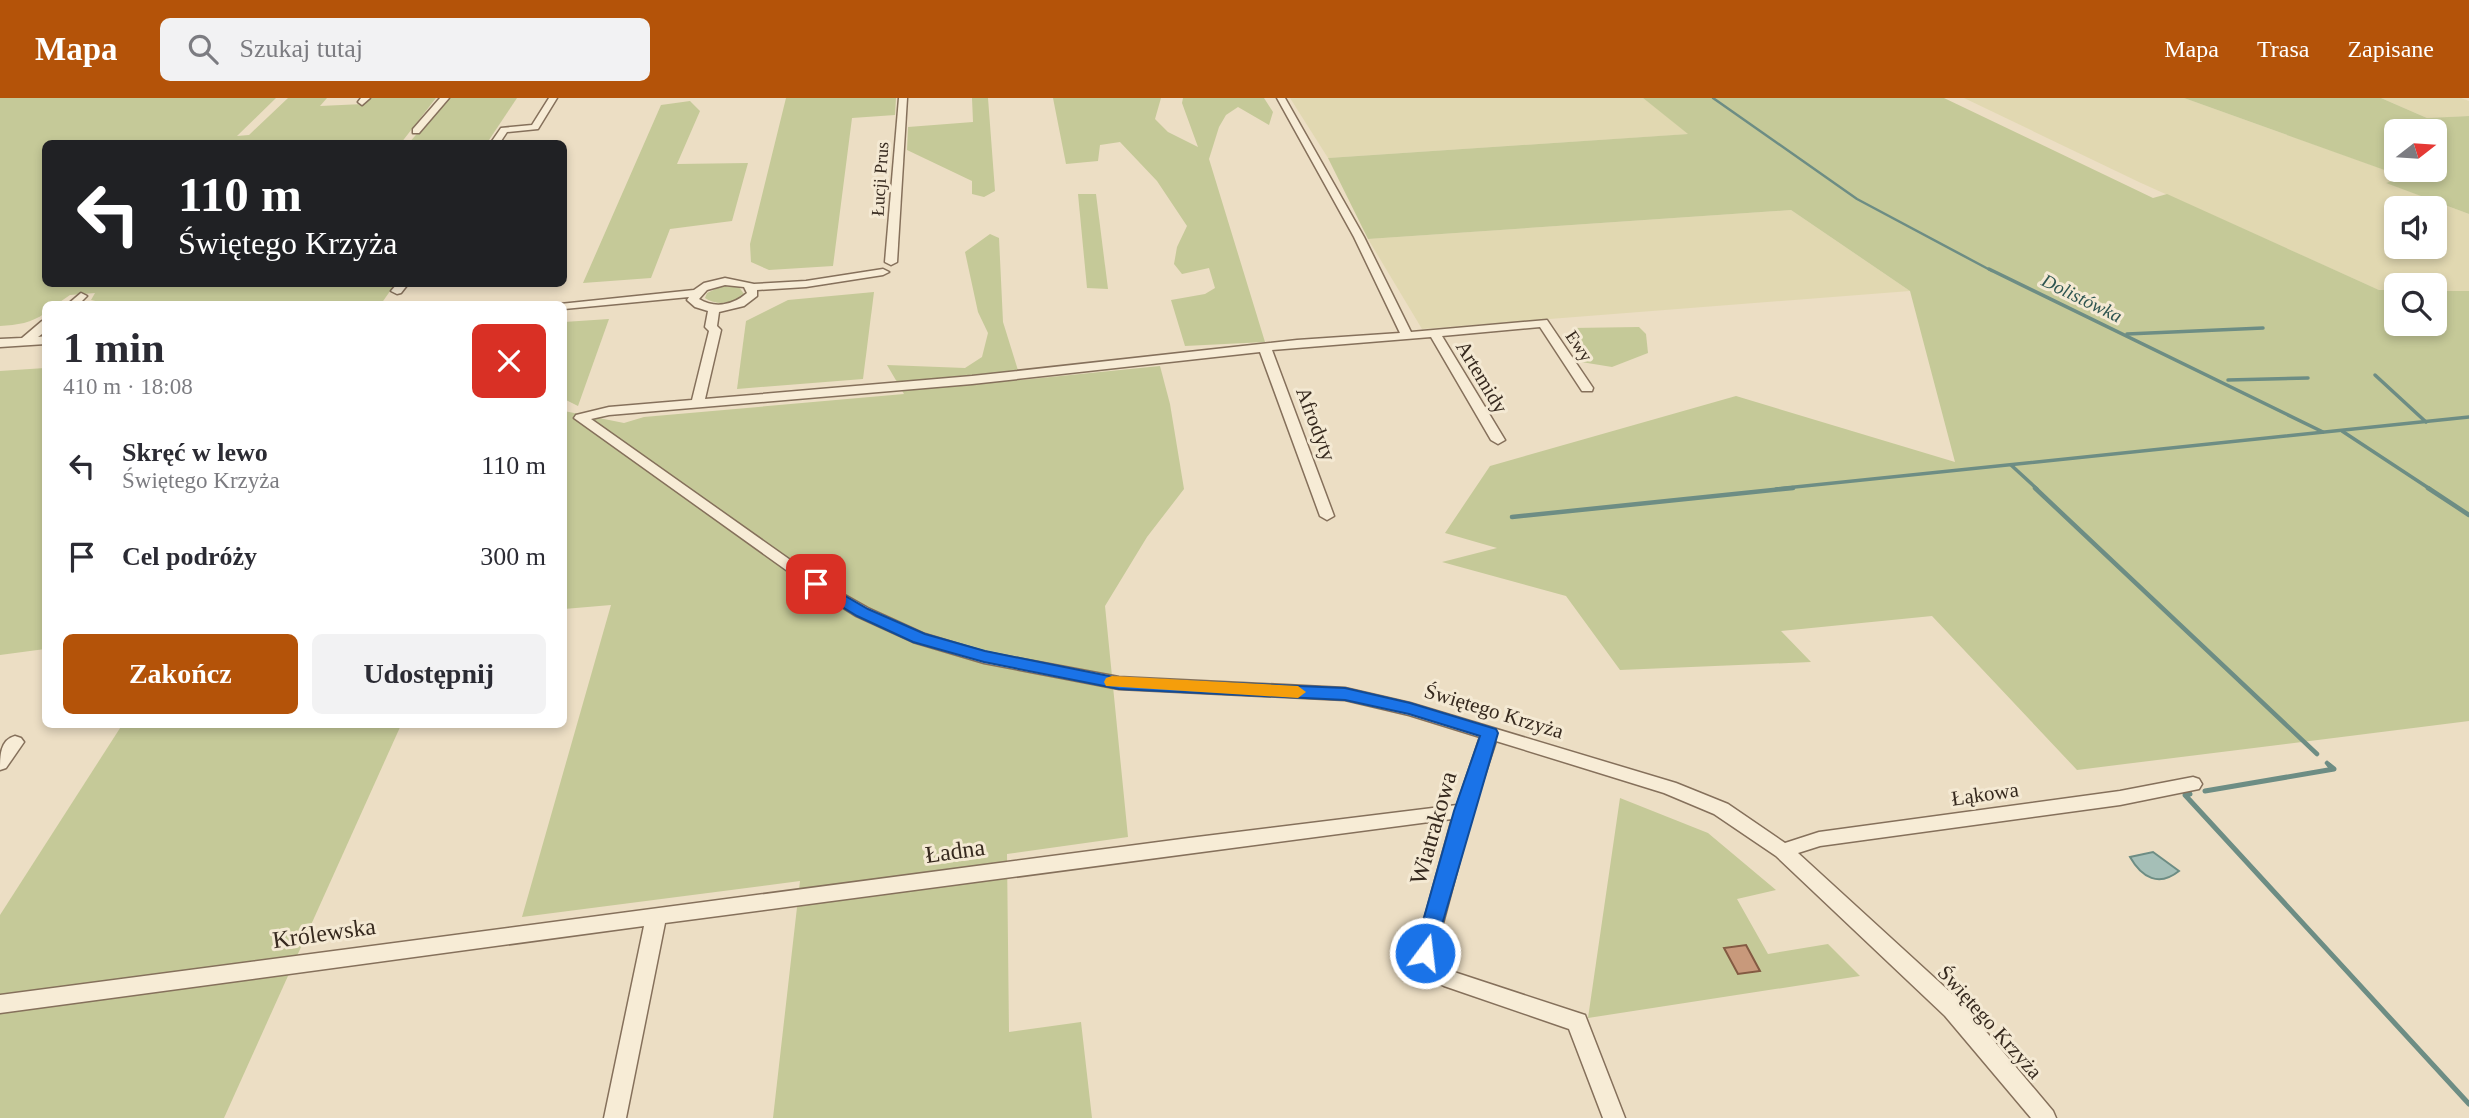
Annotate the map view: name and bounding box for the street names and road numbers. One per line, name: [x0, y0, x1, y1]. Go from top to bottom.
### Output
street label: Łucji Prus: [867, 141, 893, 217]
street label: Ewy: [1561, 327, 1597, 365]
street label: Artemidy: [1451, 336, 1513, 418]
street label: Afrodyty: [1291, 384, 1341, 465]
street label: Świętego Krzyża: [1422, 678, 1567, 744]
street label: Wiatrakowa: [1404, 768, 1462, 887]
street label: Łąkowa: [1950, 777, 2021, 811]
street label: Ładna: [923, 834, 987, 868]
street label: Królewska: [271, 913, 378, 953]
street label: Świętego Krzyża: [1933, 960, 2048, 1084]

